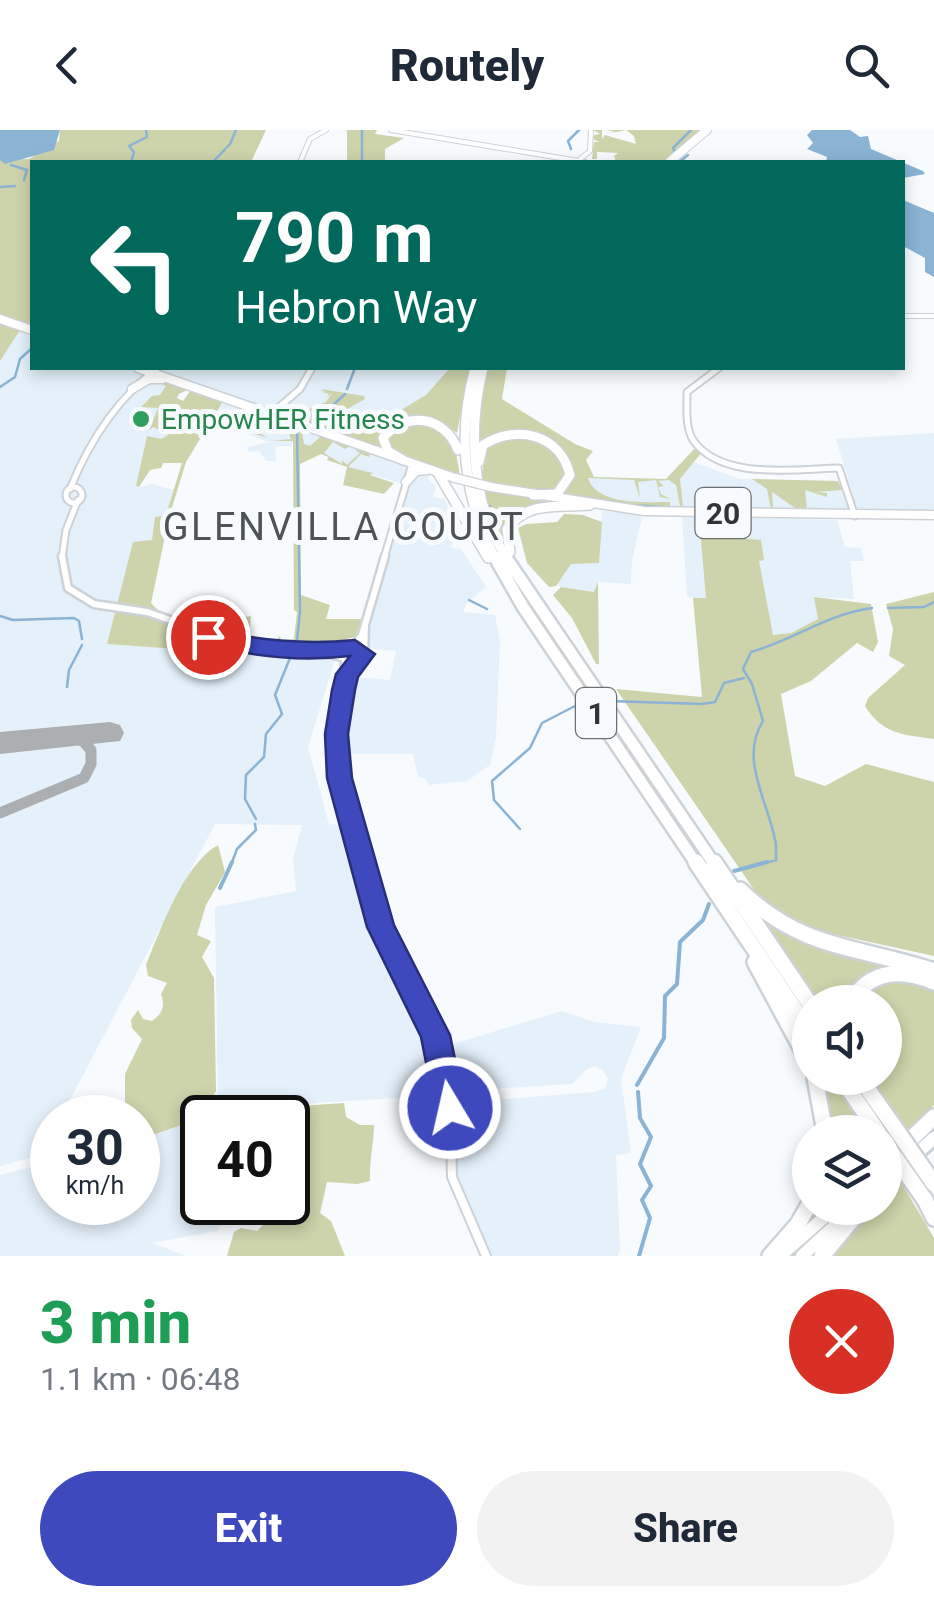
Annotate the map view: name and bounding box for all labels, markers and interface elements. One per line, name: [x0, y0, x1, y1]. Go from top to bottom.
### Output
icon: back: [40, 38, 95, 93]
icon: search: [839, 38, 894, 93]
text: Routely: [390, 39, 544, 92]
text: 790 m: [235, 197, 434, 279]
icon: left: [70, 200, 200, 330]
text: Hebron Way: [235, 281, 477, 334]
place label: EmpowHER Fitness: [161, 403, 405, 436]
marker: EmpowHER Fitness: [130, 408, 152, 430]
road number: 20: [696, 488, 750, 538]
district label: GLENVILLA COURT: [163, 505, 525, 549]
pin: [166, 595, 251, 680]
icon: arrive: [181, 610, 236, 665]
road number: 1: [576, 688, 616, 738]
map controls: [792, 985, 902, 1225]
button: sound: [792, 985, 902, 1095]
position arrow: [398, 1056, 502, 1160]
speed limit sign: 40: [180, 1095, 310, 1225]
button: layers: [792, 1115, 902, 1225]
text: 30: [66, 1119, 124, 1177]
text: km/h: [66, 1171, 124, 1200]
text: 3 min: [40, 1287, 191, 1358]
button: close: [789, 1289, 894, 1394]
text: 1.1 km · 06:48: [40, 1360, 241, 1398]
button: Exit: [40, 1471, 457, 1586]
button: Share: [477, 1471, 894, 1586]

